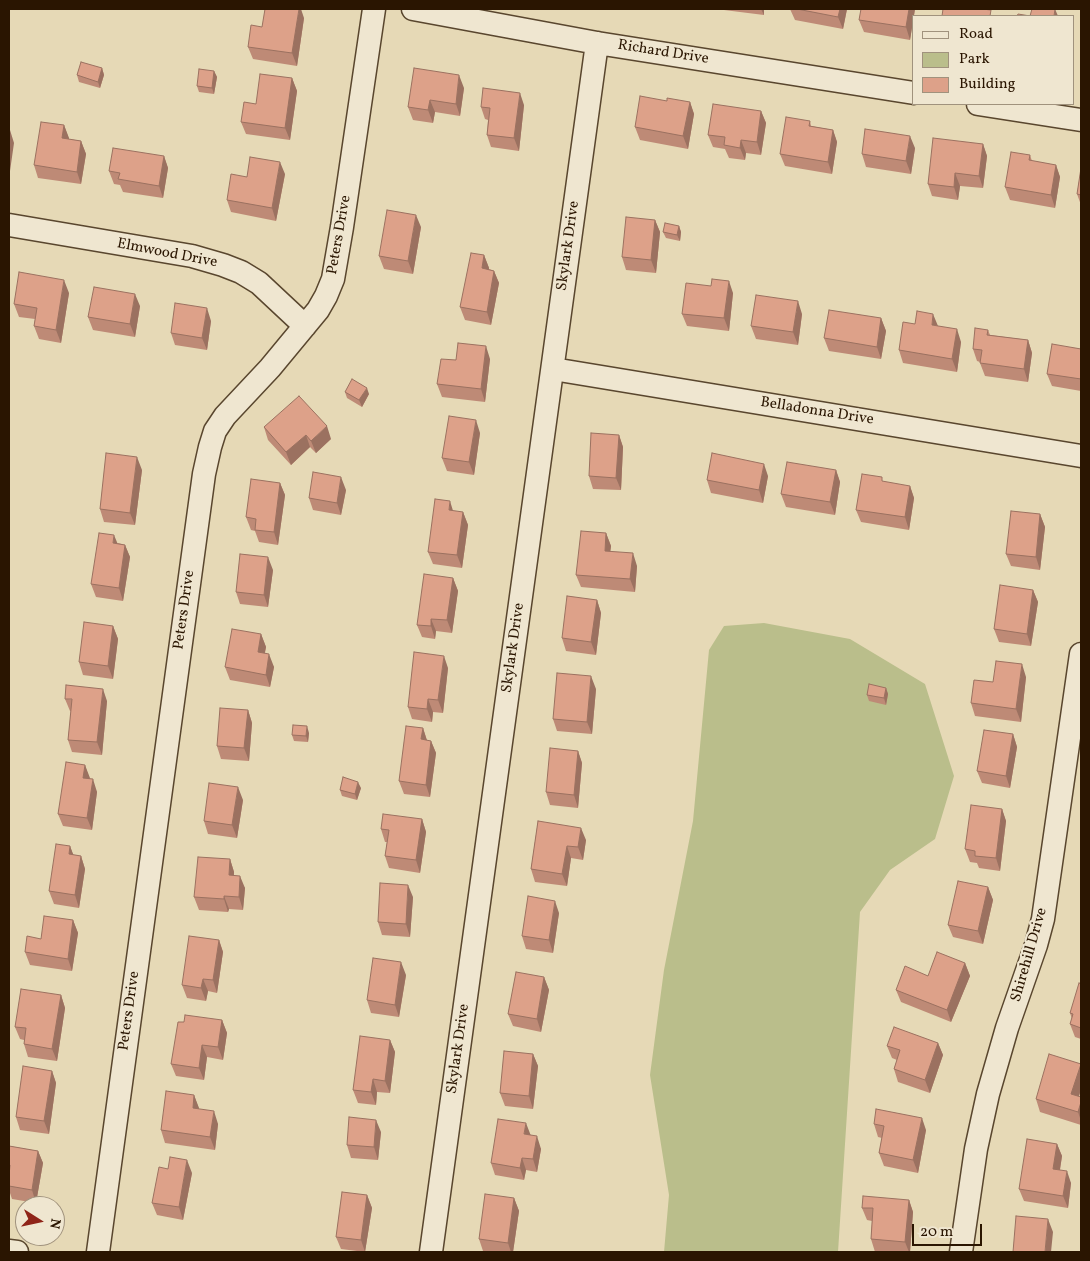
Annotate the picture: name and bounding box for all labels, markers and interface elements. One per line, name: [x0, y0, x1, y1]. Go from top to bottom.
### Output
legend: [912, 15, 1075, 105]
text: Road: [959, 24, 993, 45]
street label: Richard Drive: [616, 37, 710, 69]
text: Park: [959, 49, 990, 70]
text: Building: [959, 74, 1015, 95]
street label: Peters Drive: [324, 194, 356, 276]
street label: Skylark Drive: [554, 200, 584, 292]
street label: Elmwood Drive: [115, 235, 219, 273]
street label: Belladonna Drive: [759, 394, 875, 430]
street label: Peters Drive: [171, 569, 199, 651]
street label: Skylark Drive: [499, 602, 529, 694]
street label: Shirehill Drive: [1008, 906, 1052, 1004]
street label: Peters Drive: [116, 970, 144, 1052]
street label: Skylark Drive: [444, 1003, 474, 1095]
north arrow: [15, 1196, 65, 1246]
scale bar: [915, 1214, 985, 1246]
text: N: [44, 1217, 65, 1230]
text: 20 m: [920, 1222, 953, 1243]

